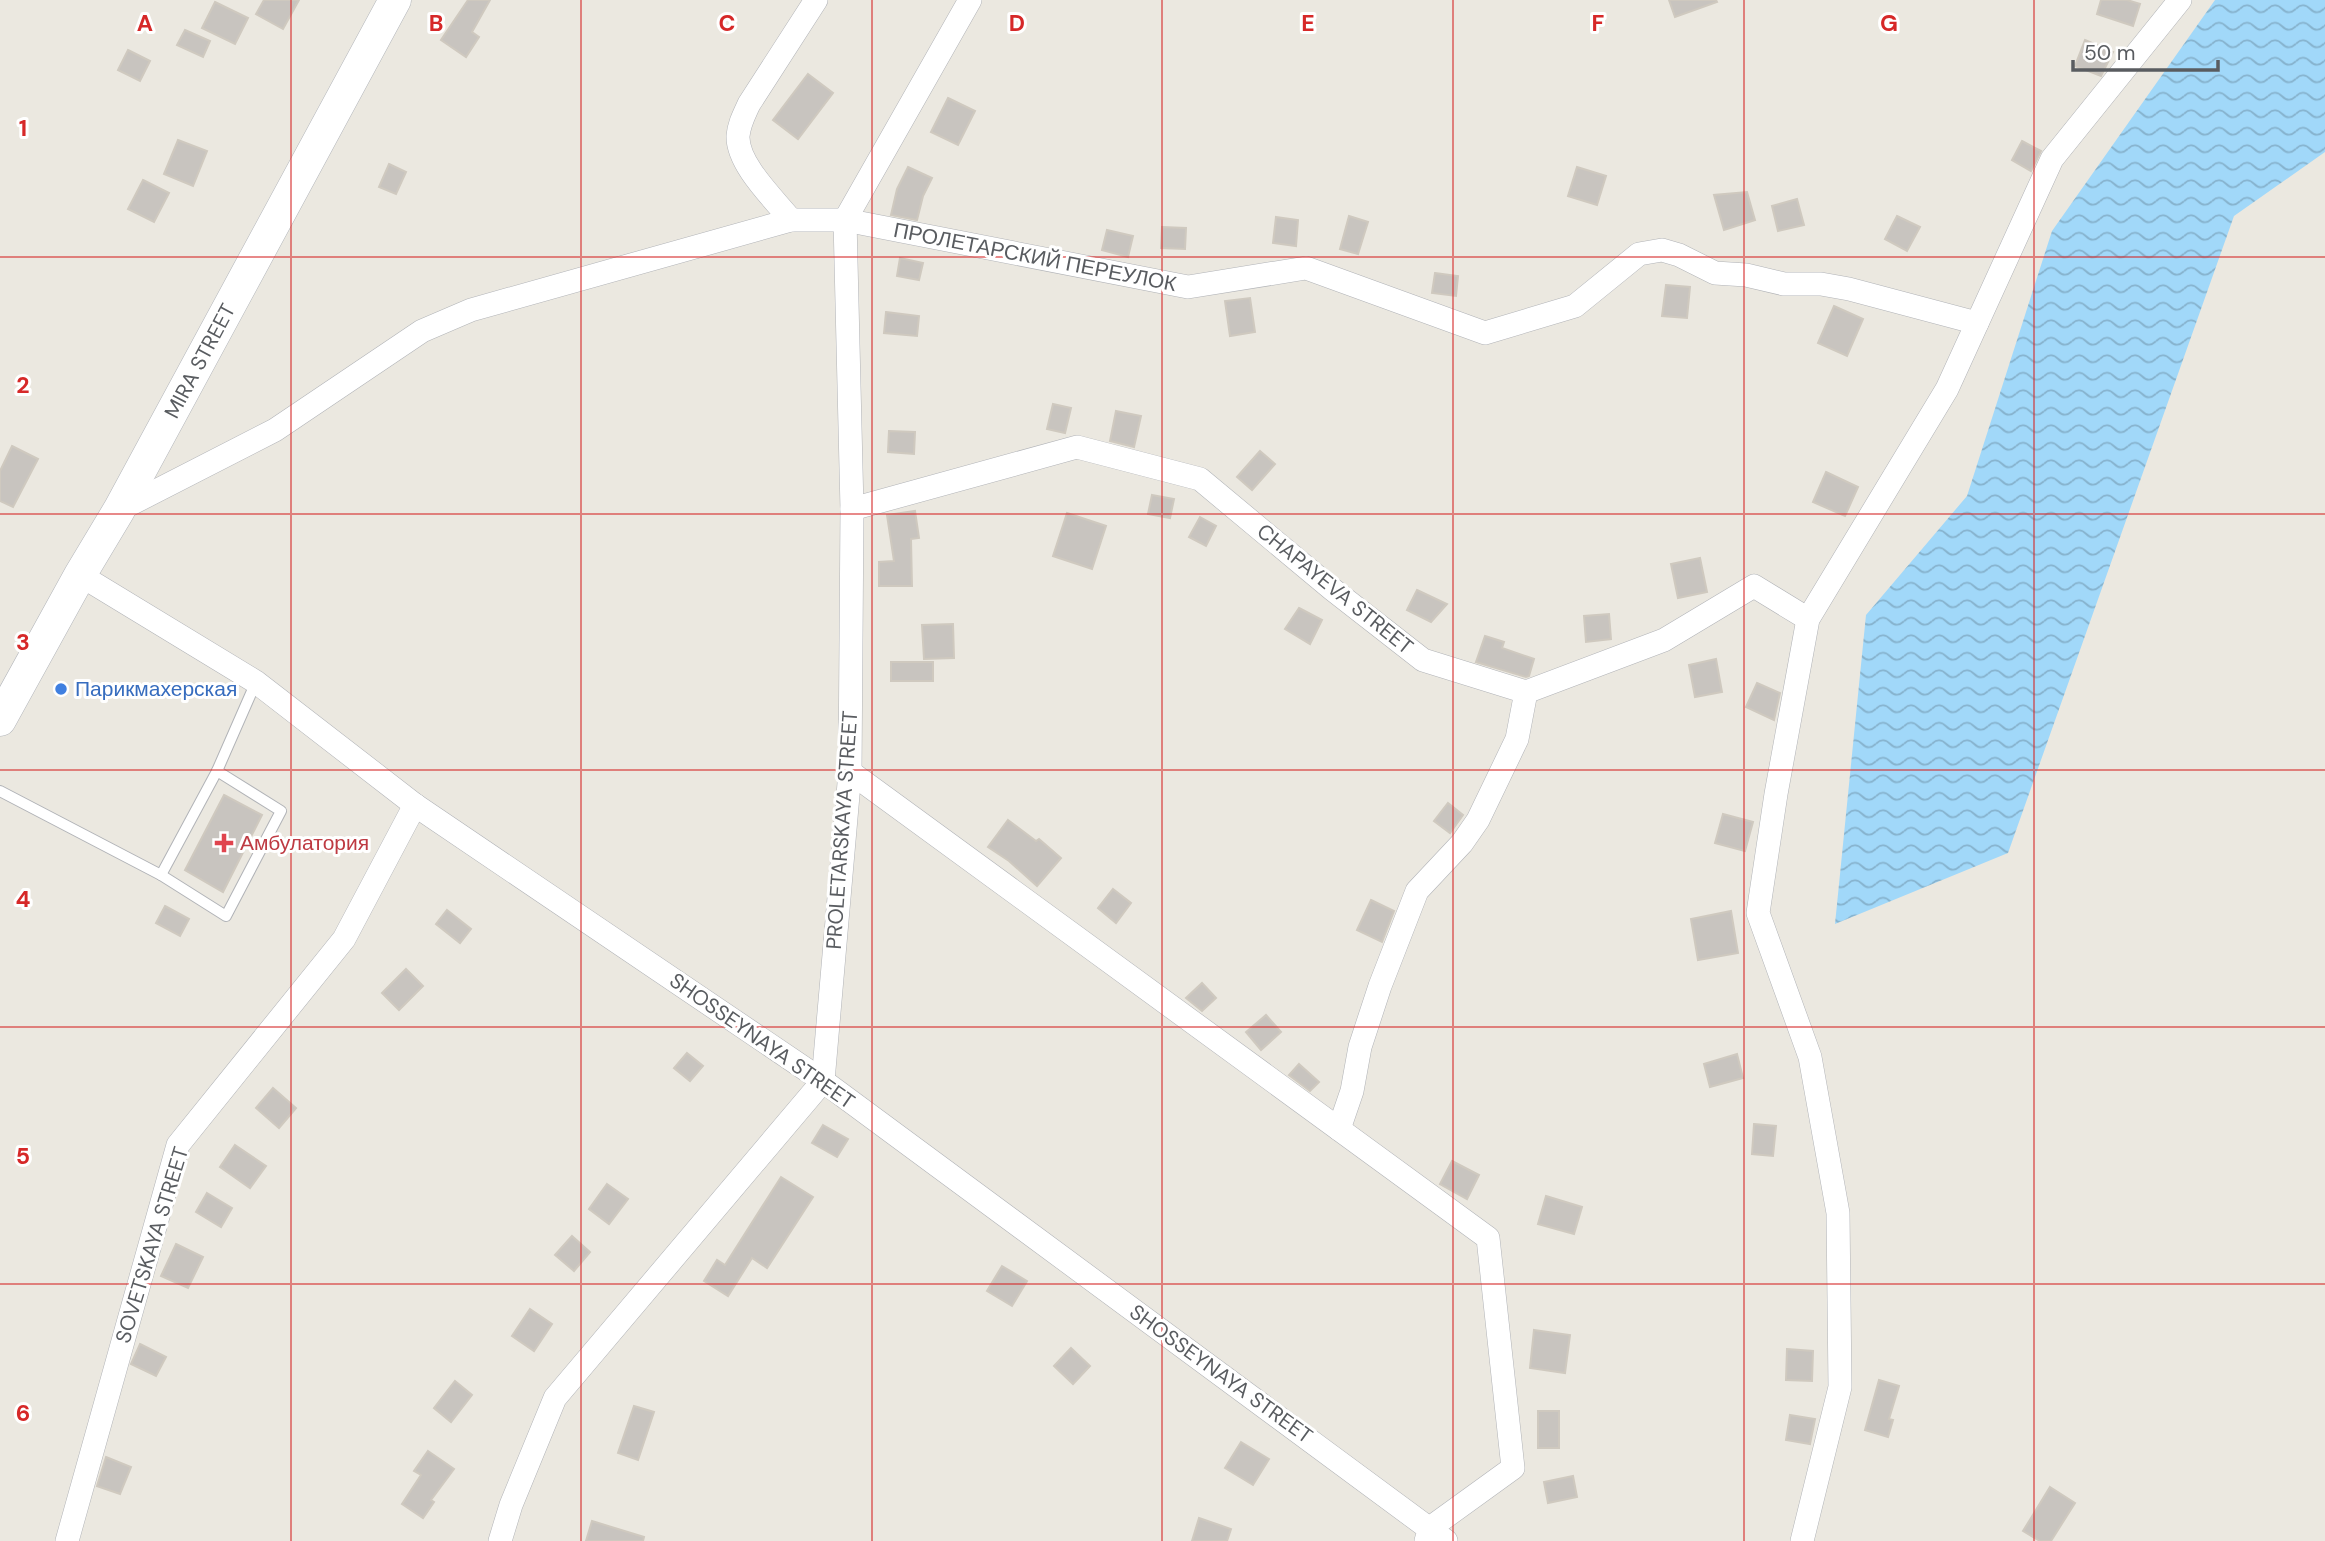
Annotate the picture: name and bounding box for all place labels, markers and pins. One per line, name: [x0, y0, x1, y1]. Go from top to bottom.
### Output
place label: Парикмахерская: [75, 675, 237, 703]
marker: Парикмахерская: [53, 681, 69, 697]
place label: Амбулатория: [240, 829, 369, 857]
marker: Амбулатория: [214, 833, 234, 853]

